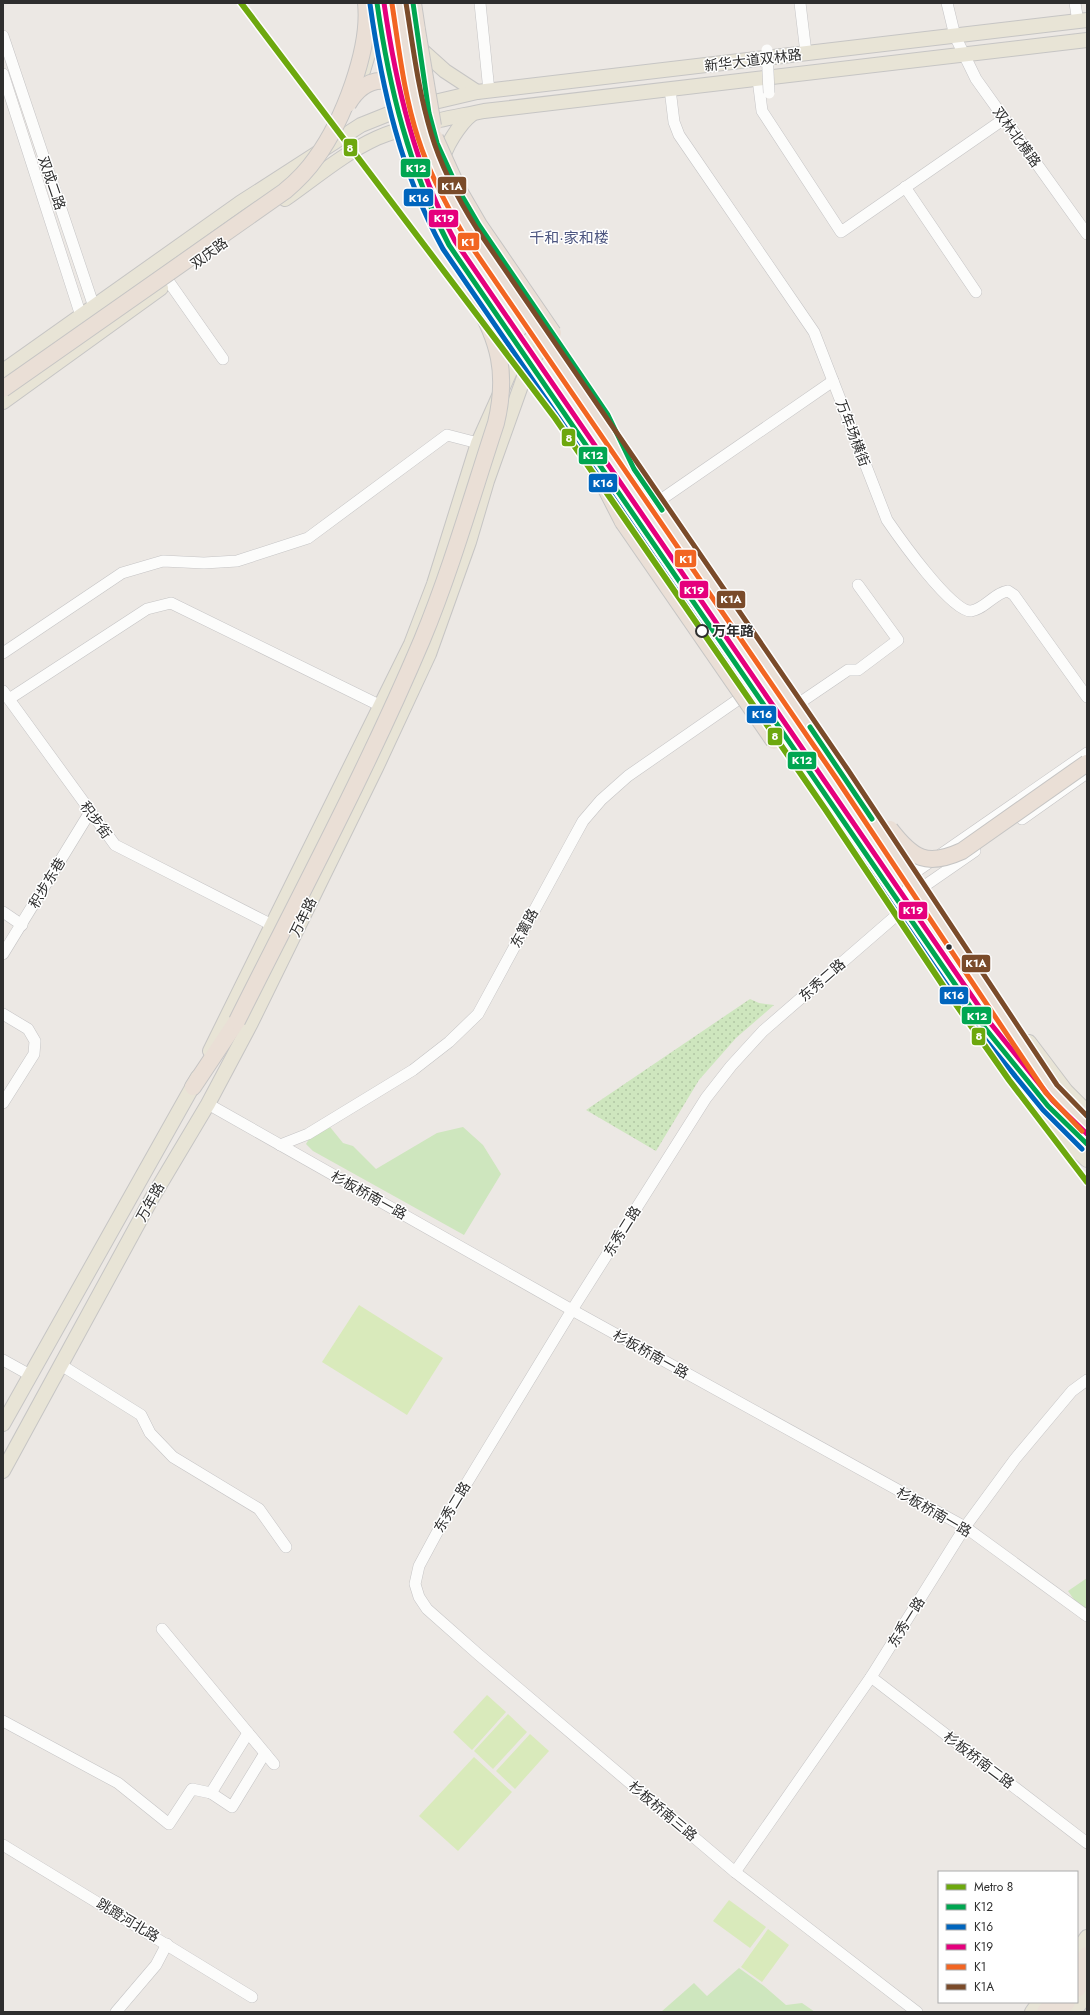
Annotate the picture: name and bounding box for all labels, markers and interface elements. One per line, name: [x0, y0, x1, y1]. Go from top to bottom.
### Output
street label: 新华大道双林路: [703, 44, 803, 76]
street label: 双林北横路: [988, 103, 1046, 171]
line badge: 8: [343, 138, 358, 157]
text: 8: [347, 140, 354, 156]
street label: 双成二路: [33, 153, 71, 213]
line badge: K12: [400, 158, 431, 178]
text: K12: [406, 160, 426, 176]
line badge: K1A: [437, 176, 467, 195]
text: K1A: [441, 178, 464, 194]
line badge: K16: [403, 188, 434, 207]
text: K16: [409, 190, 429, 206]
line badge: K19: [428, 209, 459, 228]
text: K19: [434, 210, 454, 226]
district label: 千和·家和楼: [529, 227, 609, 249]
line badge: K1: [457, 232, 480, 251]
street label: 双庆路: [186, 233, 232, 273]
text: K1: [461, 234, 475, 250]
street label: 万年场横街: [831, 397, 875, 469]
line badge: 8: [561, 428, 576, 447]
text: 8: [566, 430, 573, 446]
line badge: K12: [578, 446, 608, 465]
text: K12: [583, 447, 603, 463]
line badge: K16: [588, 473, 618, 493]
text: K16: [593, 475, 613, 491]
line badge: K1: [674, 549, 697, 568]
text: K1: [679, 551, 693, 567]
line badge: K19: [679, 580, 709, 599]
text: K19: [684, 582, 704, 598]
line badge: K1A: [716, 590, 746, 609]
text: K1A: [720, 591, 743, 607]
place label: 万年路: [712, 621, 754, 641]
marker: 万年路: [695, 624, 709, 638]
line badge: K16: [746, 705, 777, 724]
text: K16: [752, 706, 772, 722]
line badge: 8: [767, 727, 783, 746]
text: 8: [772, 728, 779, 744]
line badge: K12: [787, 751, 817, 770]
text: K12: [792, 752, 812, 768]
street label: 积步街: [76, 797, 116, 843]
street label: 积步东巷: [24, 854, 70, 912]
street label: 万年路: [285, 894, 321, 940]
line badge: K19: [898, 901, 928, 920]
text: K19: [903, 902, 923, 918]
street label: 东篱路: [505, 905, 543, 951]
unlabelled marker: [944, 942, 954, 952]
street label: 东秀二路: [794, 954, 850, 1006]
line badge: K1A: [961, 954, 991, 973]
text: K1A: [965, 955, 988, 971]
line badge: K16: [939, 986, 969, 1005]
text: K16: [944, 987, 964, 1003]
line badge: K12: [961, 1006, 992, 1025]
text: K12: [967, 1008, 987, 1024]
line badge: 8: [971, 1027, 986, 1046]
text: 8: [976, 1028, 983, 1044]
street label: 杉板桥南一路: [327, 1166, 411, 1224]
street label: 万年路: [131, 1179, 169, 1225]
street label: 东秀二路: [599, 1202, 645, 1260]
street label: 杉板桥南一路: [609, 1325, 693, 1383]
street label: 东秀二路: [429, 1478, 475, 1536]
street label: 杉板桥南一路: [893, 1482, 975, 1542]
street label: 东秀一路: [883, 1593, 929, 1651]
street label: 杉板桥南二路: [939, 1727, 1019, 1793]
street label: 杉板桥南三路: [624, 1776, 702, 1846]
legend: [938, 1871, 1078, 2003]
text: Metro 8: [974, 1878, 1013, 1896]
street label: 跳蹬河北路: [93, 1893, 163, 1947]
text: K12: [974, 1898, 993, 1916]
text: K16: [974, 1918, 993, 1936]
text: K19: [974, 1938, 993, 1956]
text: K1: [974, 1958, 986, 1976]
text: K1A: [974, 1978, 994, 1996]

